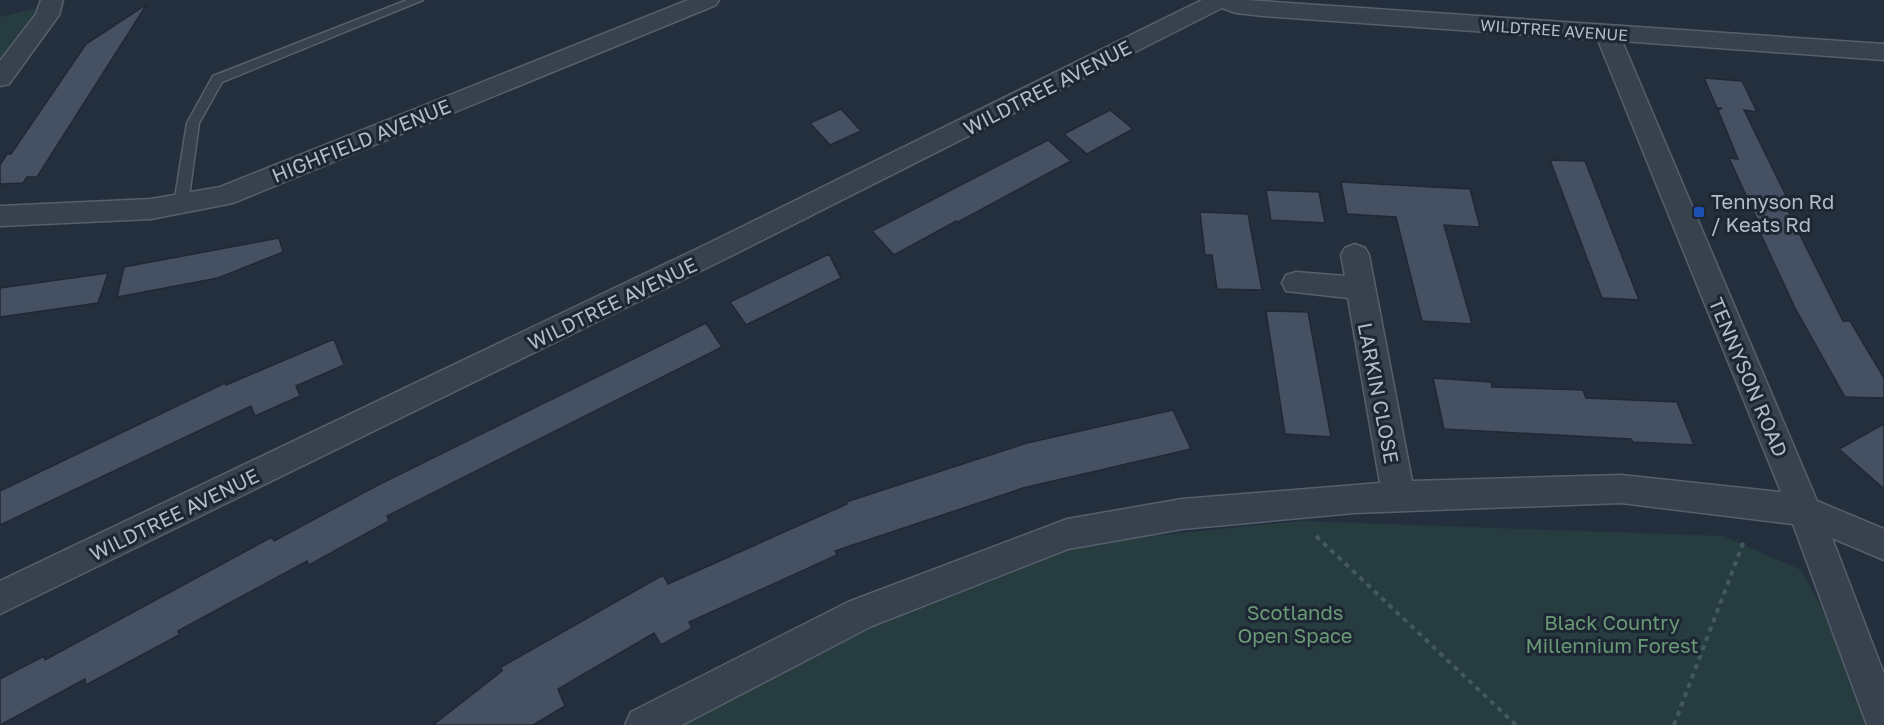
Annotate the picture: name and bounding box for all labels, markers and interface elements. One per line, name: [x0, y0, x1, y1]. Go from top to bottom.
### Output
street label: WILDTREE AVENUE: [1479, 15, 1629, 45]
street label: WILDTREE AVENUE: [959, 34, 1135, 140]
street label: HIGHFIELD AVENUE: [268, 93, 454, 187]
place label: Tennyson Rd / Keats Rd: [1711, 189, 1834, 236]
marker: Tennyson Rd / Keats Rd: [1692, 205, 1706, 219]
street label: WILDTREE AVENUE: [524, 252, 700, 354]
street label: TENNYSON ROAD: [1705, 294, 1793, 460]
street label: LARKIN CLOSE: [1354, 320, 1404, 466]
street label: WILDTREE AVENUE: [86, 463, 262, 565]
park label: Scotlands Open Space: [1238, 600, 1352, 647]
park label: Black Country Millennium Forest: [1525, 610, 1699, 657]

